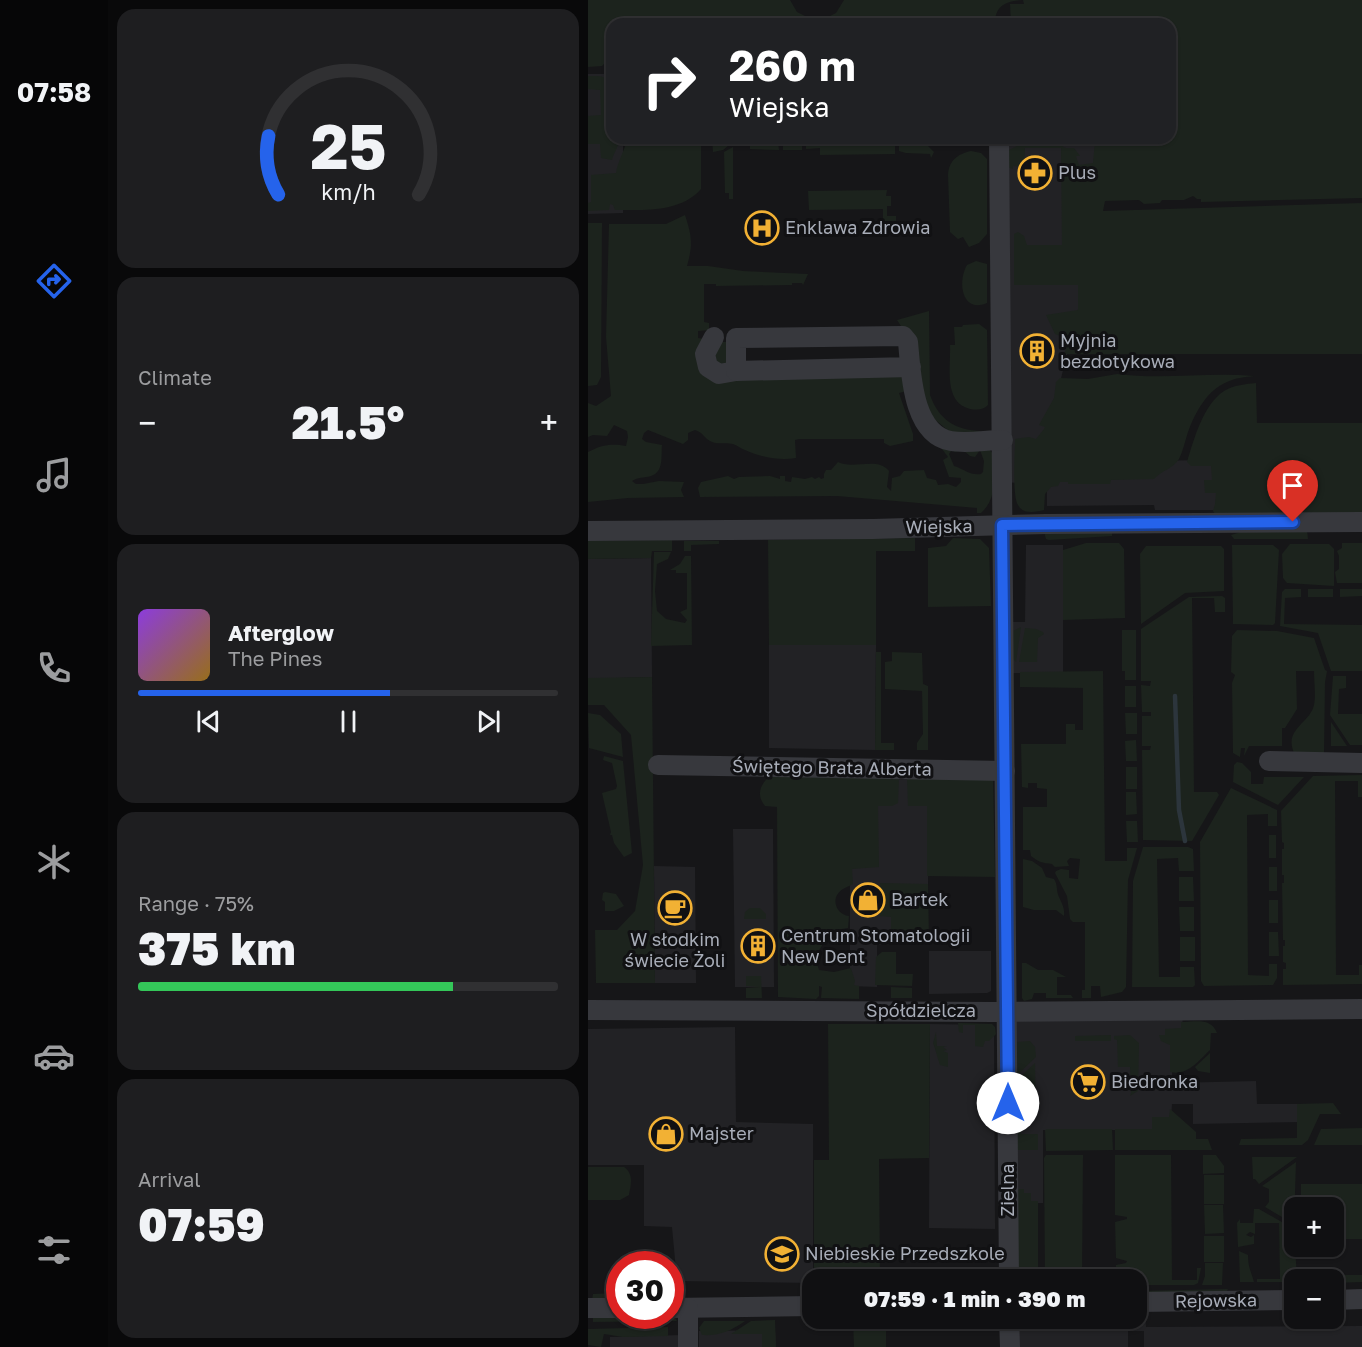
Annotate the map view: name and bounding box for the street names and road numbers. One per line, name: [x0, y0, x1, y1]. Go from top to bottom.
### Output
street label: Wiejska: [905, 514, 973, 538]
street label: Świętego Brata Alberta: [732, 754, 932, 780]
street label: Spółdzielcza: [866, 999, 976, 1021]
street label: Zielna: [996, 1163, 1018, 1217]
street label: Rejowska: [1175, 1288, 1257, 1312]

